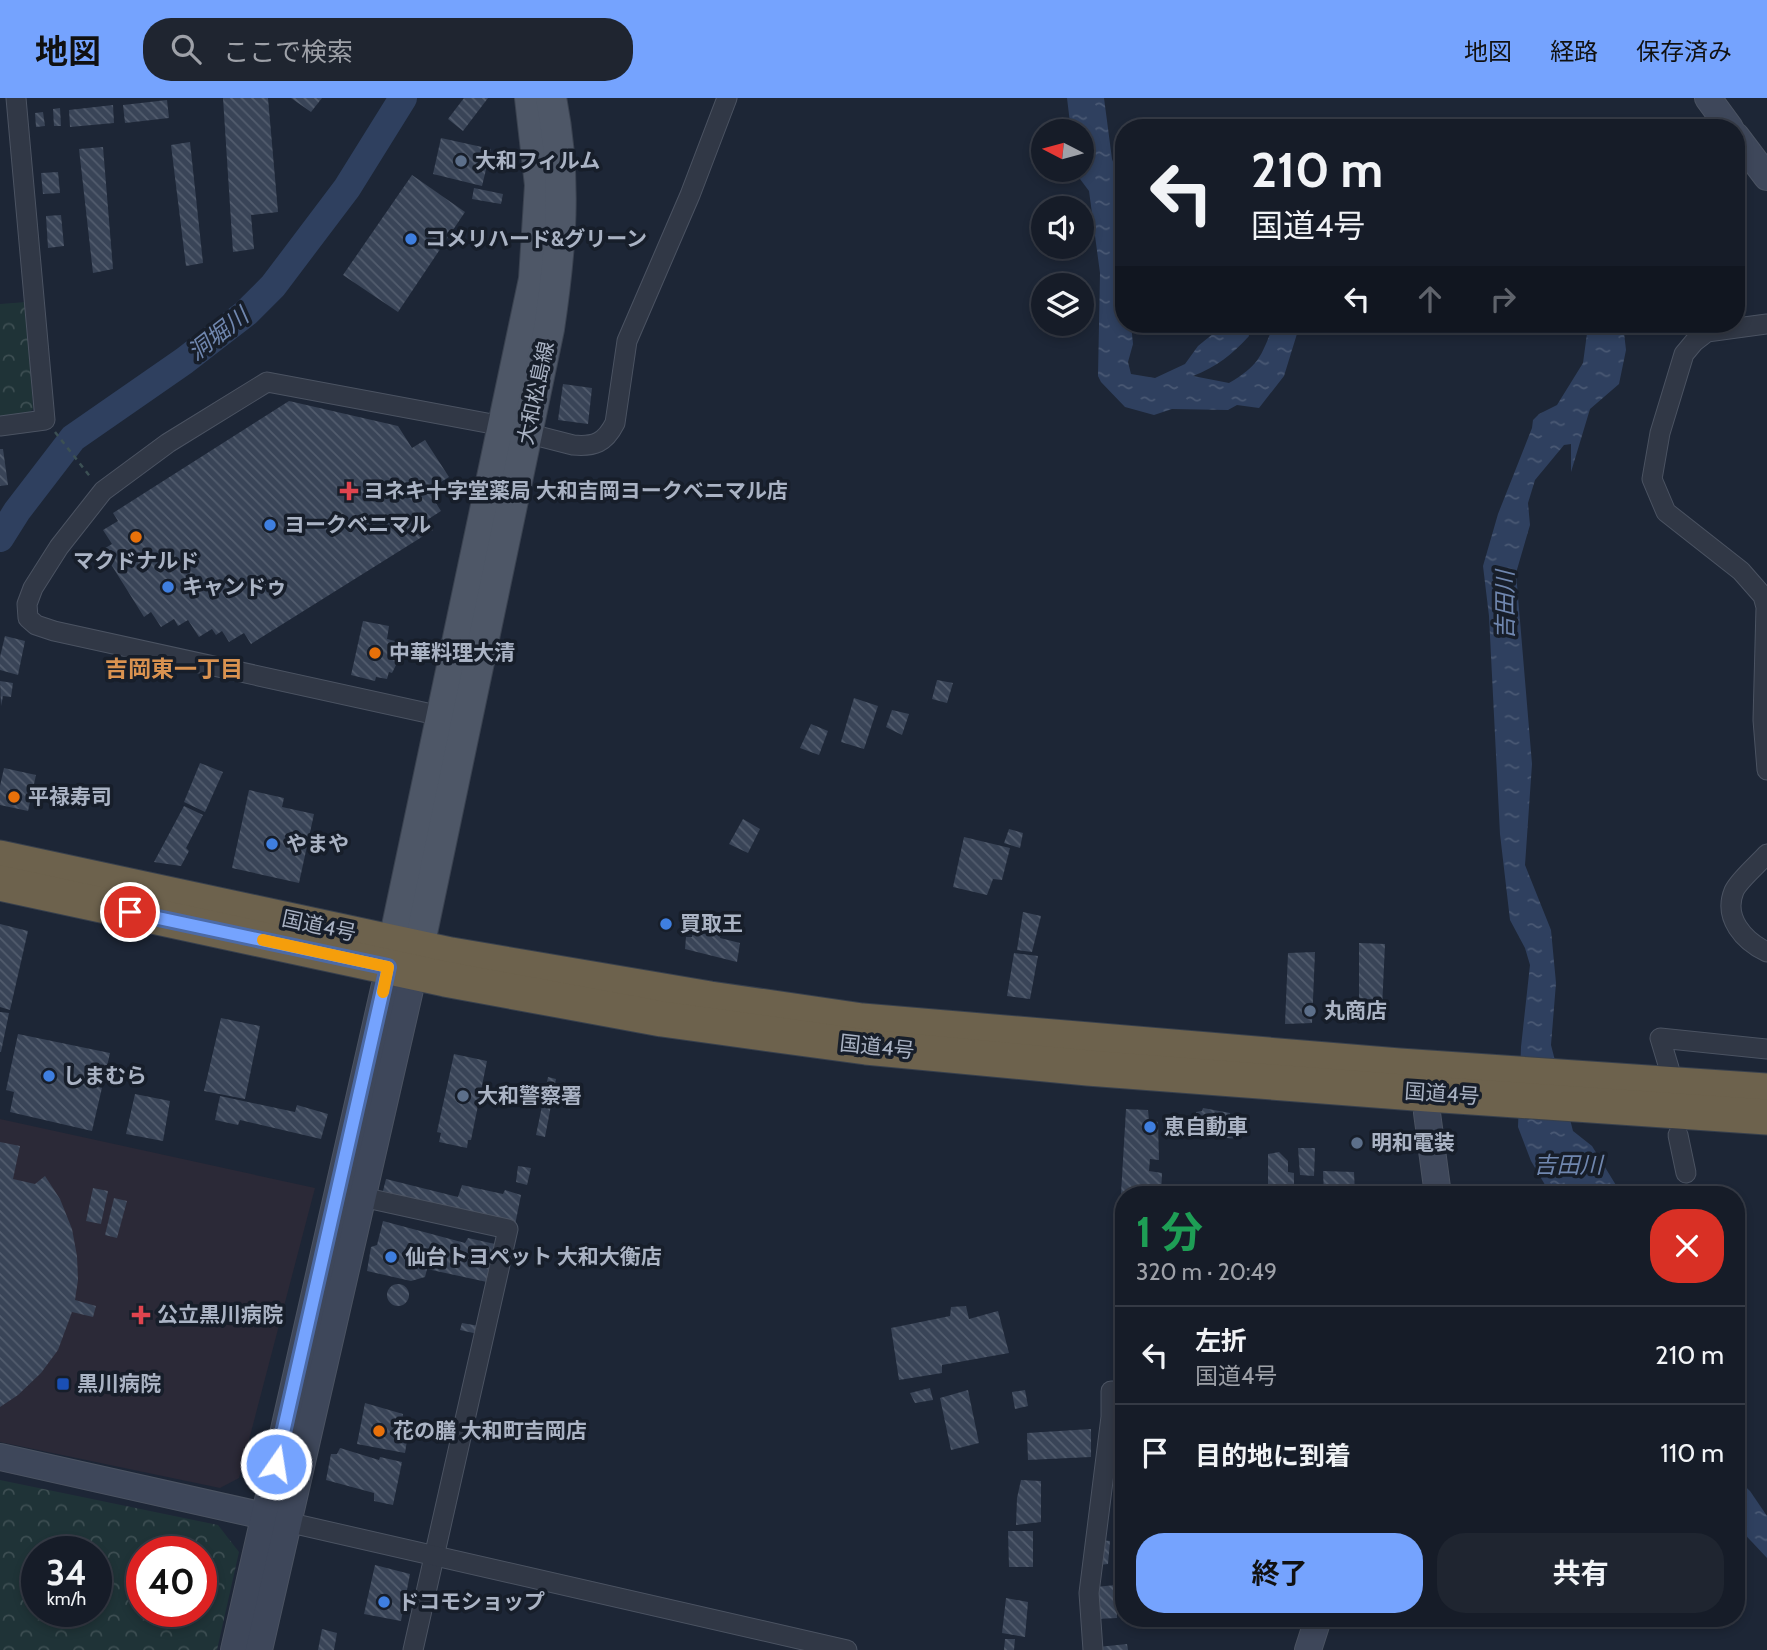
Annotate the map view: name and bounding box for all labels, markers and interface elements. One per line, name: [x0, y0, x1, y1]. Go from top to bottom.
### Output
search box: [143, 18, 633, 81]
icon: search: [167, 30, 205, 68]
text: 地図: [35, 31, 101, 71]
text: ここで検索: [223, 36, 353, 68]
text: 地図: [1464, 37, 1512, 66]
text: 経路: [1550, 37, 1598, 66]
text: 保存済み: [1636, 37, 1732, 66]
north arrow: [1031, 119, 1094, 182]
map controls: [1031, 119, 1094, 336]
text: 210 m: [1251, 140, 1383, 199]
icon: left: [1136, 147, 1227, 238]
place label: 大和フィルム: [475, 148, 600, 173]
marker: 大和フィルム: [453, 153, 469, 169]
button: sound: [1031, 196, 1094, 259]
text: 国道4号: [1251, 206, 1366, 245]
place label: コメリハード&グリーン: [425, 226, 647, 251]
marker: コメリハード&グリーン: [403, 231, 419, 247]
button: layers: [1031, 273, 1094, 336]
icon: left: [1338, 280, 1376, 318]
icon: ahead: [1411, 280, 1449, 318]
icon: right: [1484, 280, 1522, 318]
water label: 洞堀川: [182, 300, 256, 366]
street label: 大和松島線: [512, 339, 559, 447]
place label: ヨネキ十字堂薬局 大和吉岡ヨークベニマル店: [363, 478, 788, 503]
marker: ヨネキ十字堂薬局 大和吉岡ヨークベニマル店: [341, 483, 357, 499]
place label: ヨークベニマル: [284, 512, 431, 537]
marker: ヨークベニマル: [262, 517, 278, 533]
marker: マクドナルド: [128, 529, 144, 545]
place label: マクドナルド: [73, 548, 199, 573]
water label: 吉田川: [1491, 568, 1519, 640]
place label: キャンドゥ: [182, 574, 287, 599]
marker: キャンドゥ: [160, 579, 176, 595]
place label: 中華料理大清: [389, 640, 515, 665]
marker: 中華料理大清: [367, 645, 383, 661]
district label: 吉岡東一丁目: [105, 655, 243, 683]
place label: 平禄寿司: [28, 784, 112, 809]
marker: 平禄寿司: [6, 789, 22, 805]
place label: やまや: [286, 831, 349, 856]
marker: やまや: [264, 836, 280, 852]
pin: [100, 882, 160, 942]
icon: arrive: [111, 893, 149, 931]
street label: 国道4号: [280, 905, 358, 946]
place label: 買取王: [680, 911, 743, 936]
marker: 買取王: [658, 916, 674, 932]
place label: 丸商店: [1324, 998, 1387, 1023]
marker: 丸商店: [1302, 1003, 1318, 1019]
street label: 国道4号: [838, 1030, 916, 1063]
place label: しまむら: [63, 1063, 147, 1088]
marker: しまむら: [41, 1068, 57, 1084]
street label: 国道4号: [1404, 1078, 1480, 1109]
place label: 大和警察署: [477, 1083, 582, 1108]
marker: 大和警察署: [455, 1088, 471, 1104]
place label: 恵自動車: [1164, 1114, 1248, 1139]
marker: 恵自動車: [1142, 1119, 1158, 1135]
place label: 明和電装: [1371, 1130, 1455, 1155]
marker: 明和電装: [1349, 1135, 1365, 1151]
water label: 吉田川: [1534, 1151, 1606, 1179]
text: 1 分: [1136, 1206, 1203, 1258]
button: close: [1650, 1209, 1724, 1283]
place label: 仙台トヨペット 大和大衡店: [405, 1244, 662, 1269]
marker: 仙台トヨペット 大和大衡店: [383, 1249, 399, 1265]
text: 320 m · 20:49: [1136, 1258, 1277, 1286]
place label: 公立黒川病院: [157, 1302, 283, 1327]
marker: 公立黒川病院: [131, 1305, 151, 1325]
text: 左折: [1195, 1325, 1247, 1357]
icon: left: [1136, 1336, 1174, 1374]
text: 210 m: [1655, 1339, 1724, 1371]
text: 国道4号: [1195, 1362, 1277, 1390]
place label: 黒川病院: [77, 1371, 161, 1396]
marker: 黒川病院: [55, 1376, 71, 1392]
place label: 花の膳 大和町吉岡店: [393, 1418, 587, 1443]
marker: 花の膳 大和町吉岡店: [371, 1423, 387, 1439]
position arrow: [239, 1427, 313, 1501]
icon: arrive: [1136, 1434, 1174, 1472]
text: 110 m: [1660, 1437, 1724, 1469]
text: 目的地に到着: [1195, 1440, 1351, 1472]
button: 終了: [1136, 1533, 1423, 1613]
button: 共有: [1437, 1533, 1724, 1613]
speed limit sign: 40: [126, 1536, 217, 1627]
text: 34: [46, 1551, 87, 1594]
text: km/h: [47, 1588, 86, 1610]
place label: ドコモショップ: [398, 1589, 545, 1614]
marker: ドコモショップ: [376, 1594, 392, 1610]

